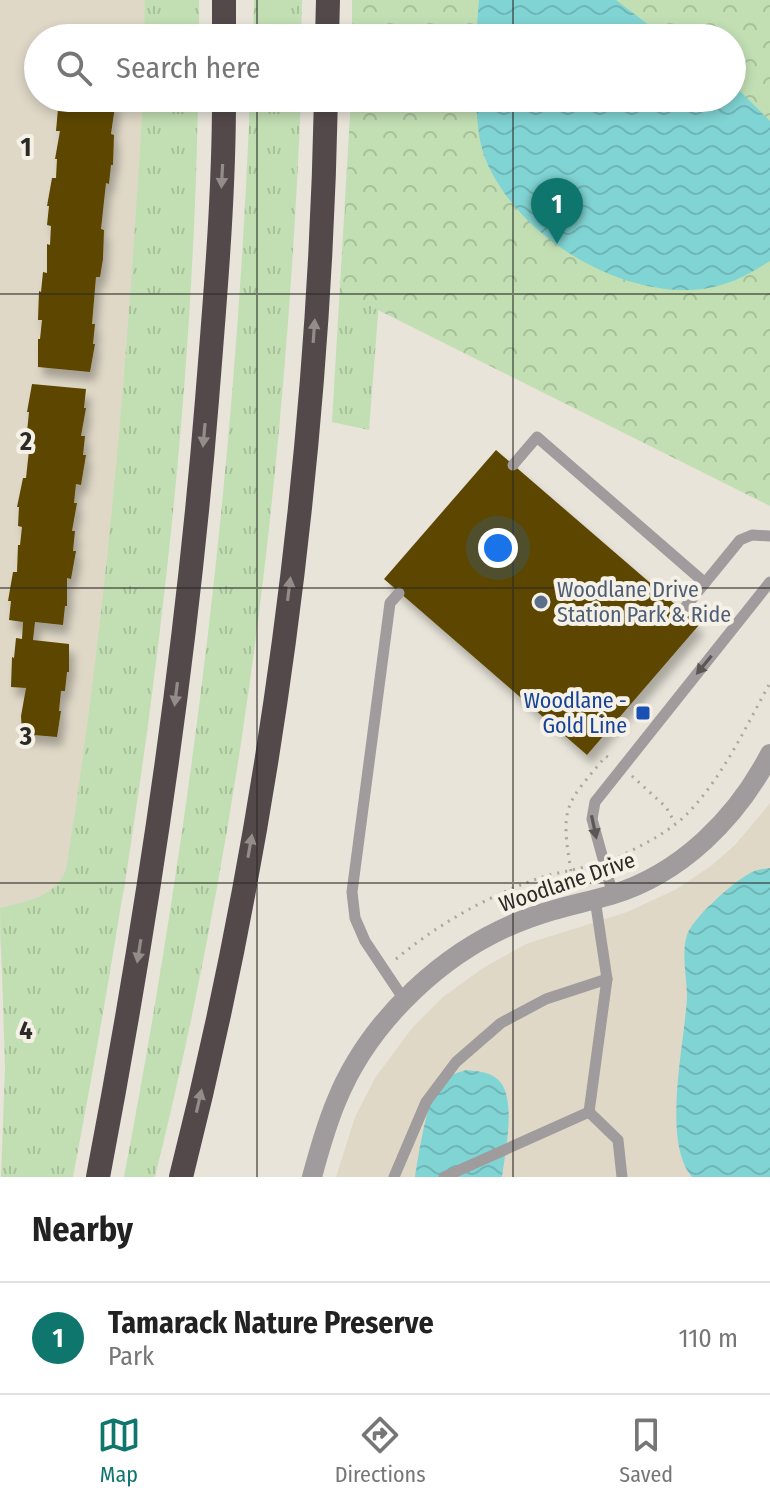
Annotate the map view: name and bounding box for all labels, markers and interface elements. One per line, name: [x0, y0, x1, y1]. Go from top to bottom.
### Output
search box: [24, 24, 746, 112]
icon: search: [52, 46, 96, 90]
text: Search here: [116, 50, 261, 86]
text: 1: [21, 132, 32, 163]
one-way arrow: [215, 164, 228, 189]
pin: 1: [531, 178, 583, 244]
one-way arrow: [308, 318, 321, 343]
one-way arrow: [197, 423, 210, 448]
text: 2: [19, 426, 32, 457]
your location: [478, 528, 518, 568]
one-way arrow: [283, 576, 296, 601]
place label: Woodlane Drive Station Park & Ride: [557, 576, 731, 628]
marker: Woodlane Drive Station Park & Ride: [532, 593, 550, 611]
one-way arrow: [696, 655, 713, 675]
one-way arrow: [169, 682, 182, 707]
place label: Woodlane - Gold Line: [524, 687, 627, 739]
marker: Woodlane - Gold Line: [634, 704, 652, 722]
text: 3: [19, 721, 32, 752]
one-way arrow: [589, 815, 601, 840]
one-way arrow: [245, 834, 257, 859]
street label: Woodlane Drive: [496, 846, 638, 918]
one-way arrow: [132, 939, 145, 964]
text: 4: [19, 1015, 33, 1046]
one-way arrow: [193, 1089, 206, 1114]
text: Nearby: [32, 1209, 133, 1250]
text: Tamarack Nature Preserve: [108, 1305, 434, 1341]
text: 1: [53, 1323, 64, 1354]
text: 110 m: [678, 1323, 738, 1354]
text: Park: [108, 1341, 154, 1372]
tab: Map: [97, 1413, 141, 1488]
tab: Directions: [335, 1413, 426, 1488]
tab: Saved: [619, 1413, 673, 1488]

